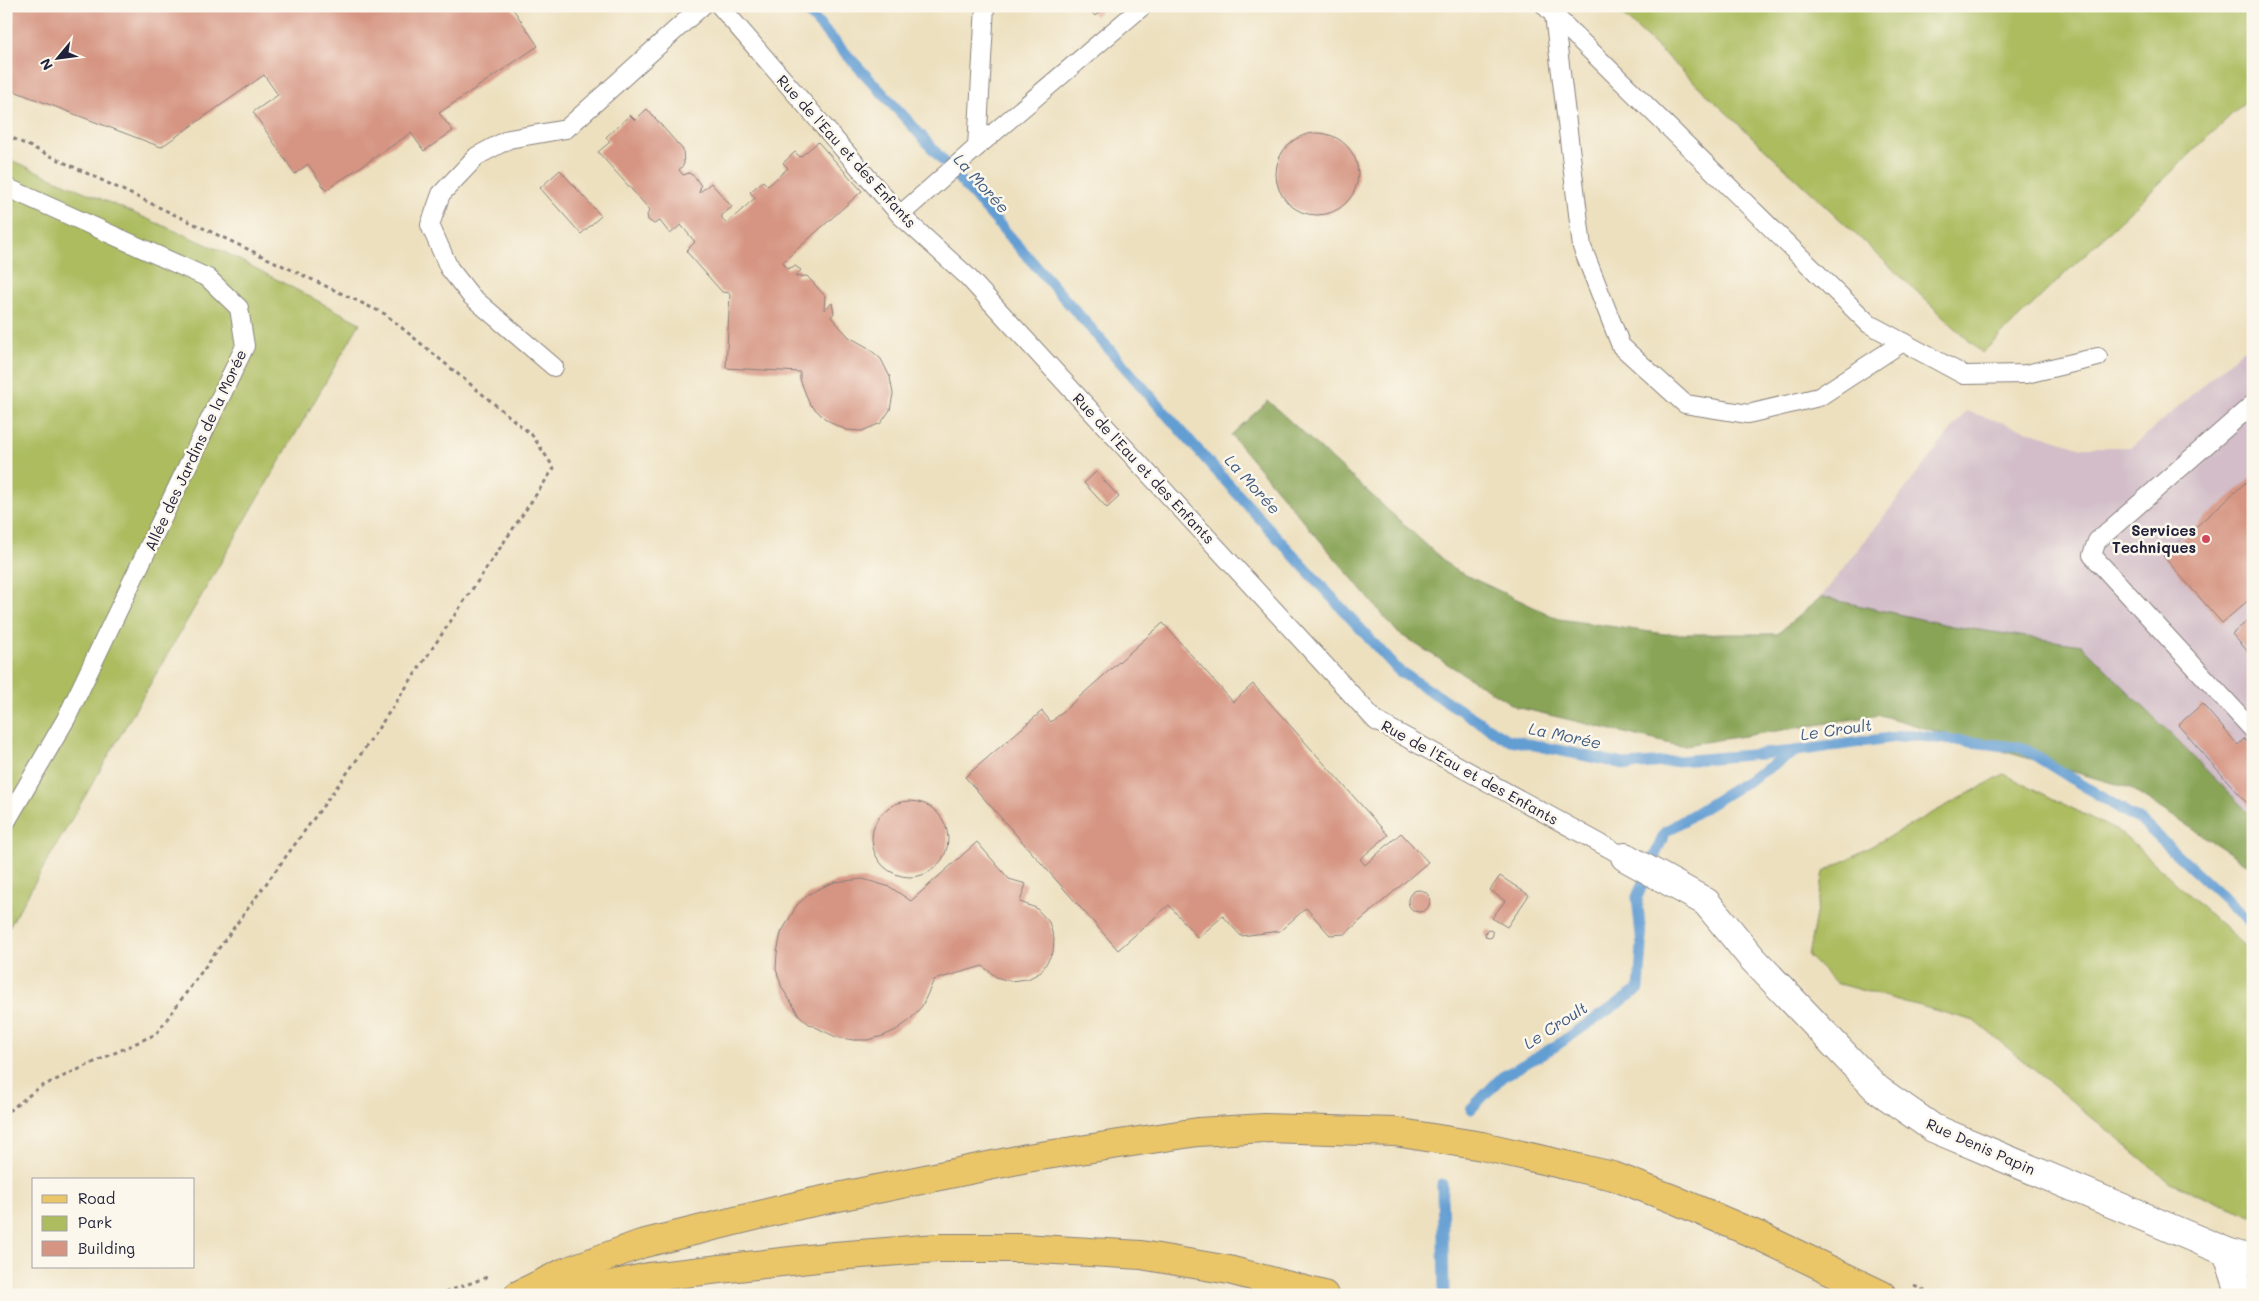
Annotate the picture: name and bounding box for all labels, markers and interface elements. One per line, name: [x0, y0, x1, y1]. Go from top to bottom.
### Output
north arrow: [32, 32, 82, 82]
text: N: [35, 55, 57, 74]
street label: Rue de l'Eau et des Enfants: [773, 70, 921, 232]
water label: La Morée: [950, 149, 1014, 217]
street label: Allée des Jardins de la Morée: [139, 346, 251, 554]
street label: Rue de l'Eau et des Enfants: [1069, 388, 1219, 548]
water label: La Morée: [1221, 450, 1285, 518]
place label: Services Techniques: [2112, 520, 2196, 557]
marker: Services Techniques: [2200, 533, 2212, 545]
water label: Le Croult: [1799, 714, 1873, 744]
street label: Rue de l'Eau et des Enfants: [1378, 715, 1562, 829]
water label: La Morée: [1527, 717, 1603, 753]
water label: Le Croult: [1519, 997, 1591, 1053]
street label: Rue Denis Papin: [1923, 1113, 2039, 1179]
legend: [32, 1178, 195, 1268]
text: Road: [78, 1188, 115, 1208]
text: Park: [78, 1212, 112, 1232]
text: Building: [78, 1238, 135, 1258]

